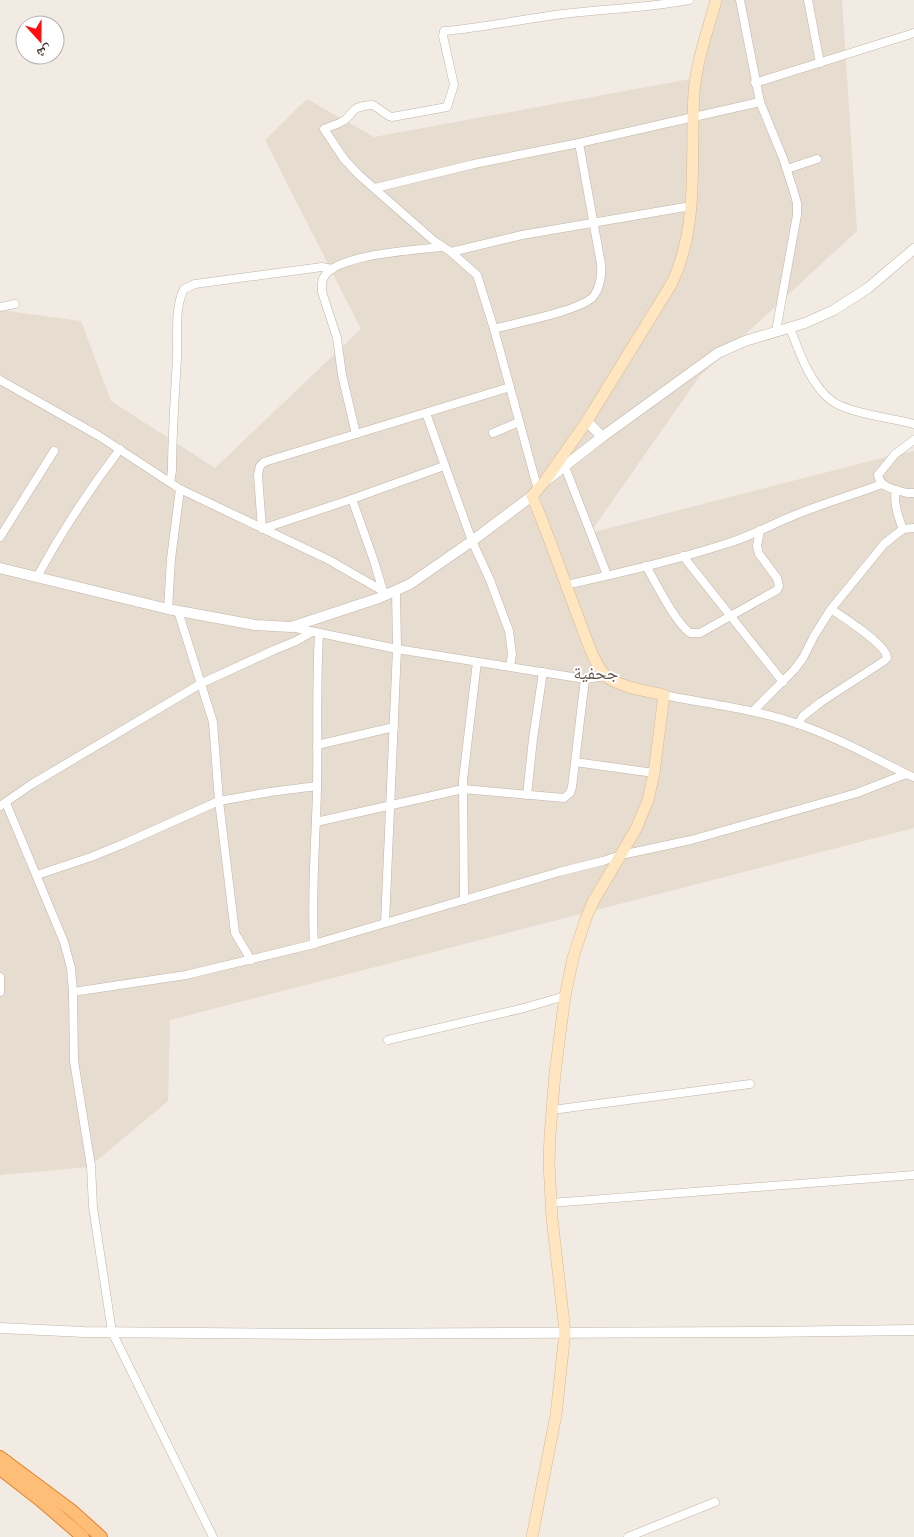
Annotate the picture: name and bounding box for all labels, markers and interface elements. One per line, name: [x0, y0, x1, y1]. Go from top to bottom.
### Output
north arrow: [15, 15, 65, 65]
text: ش: [34, 40, 56, 65]
district label: جحفية: [573, 659, 619, 686]

